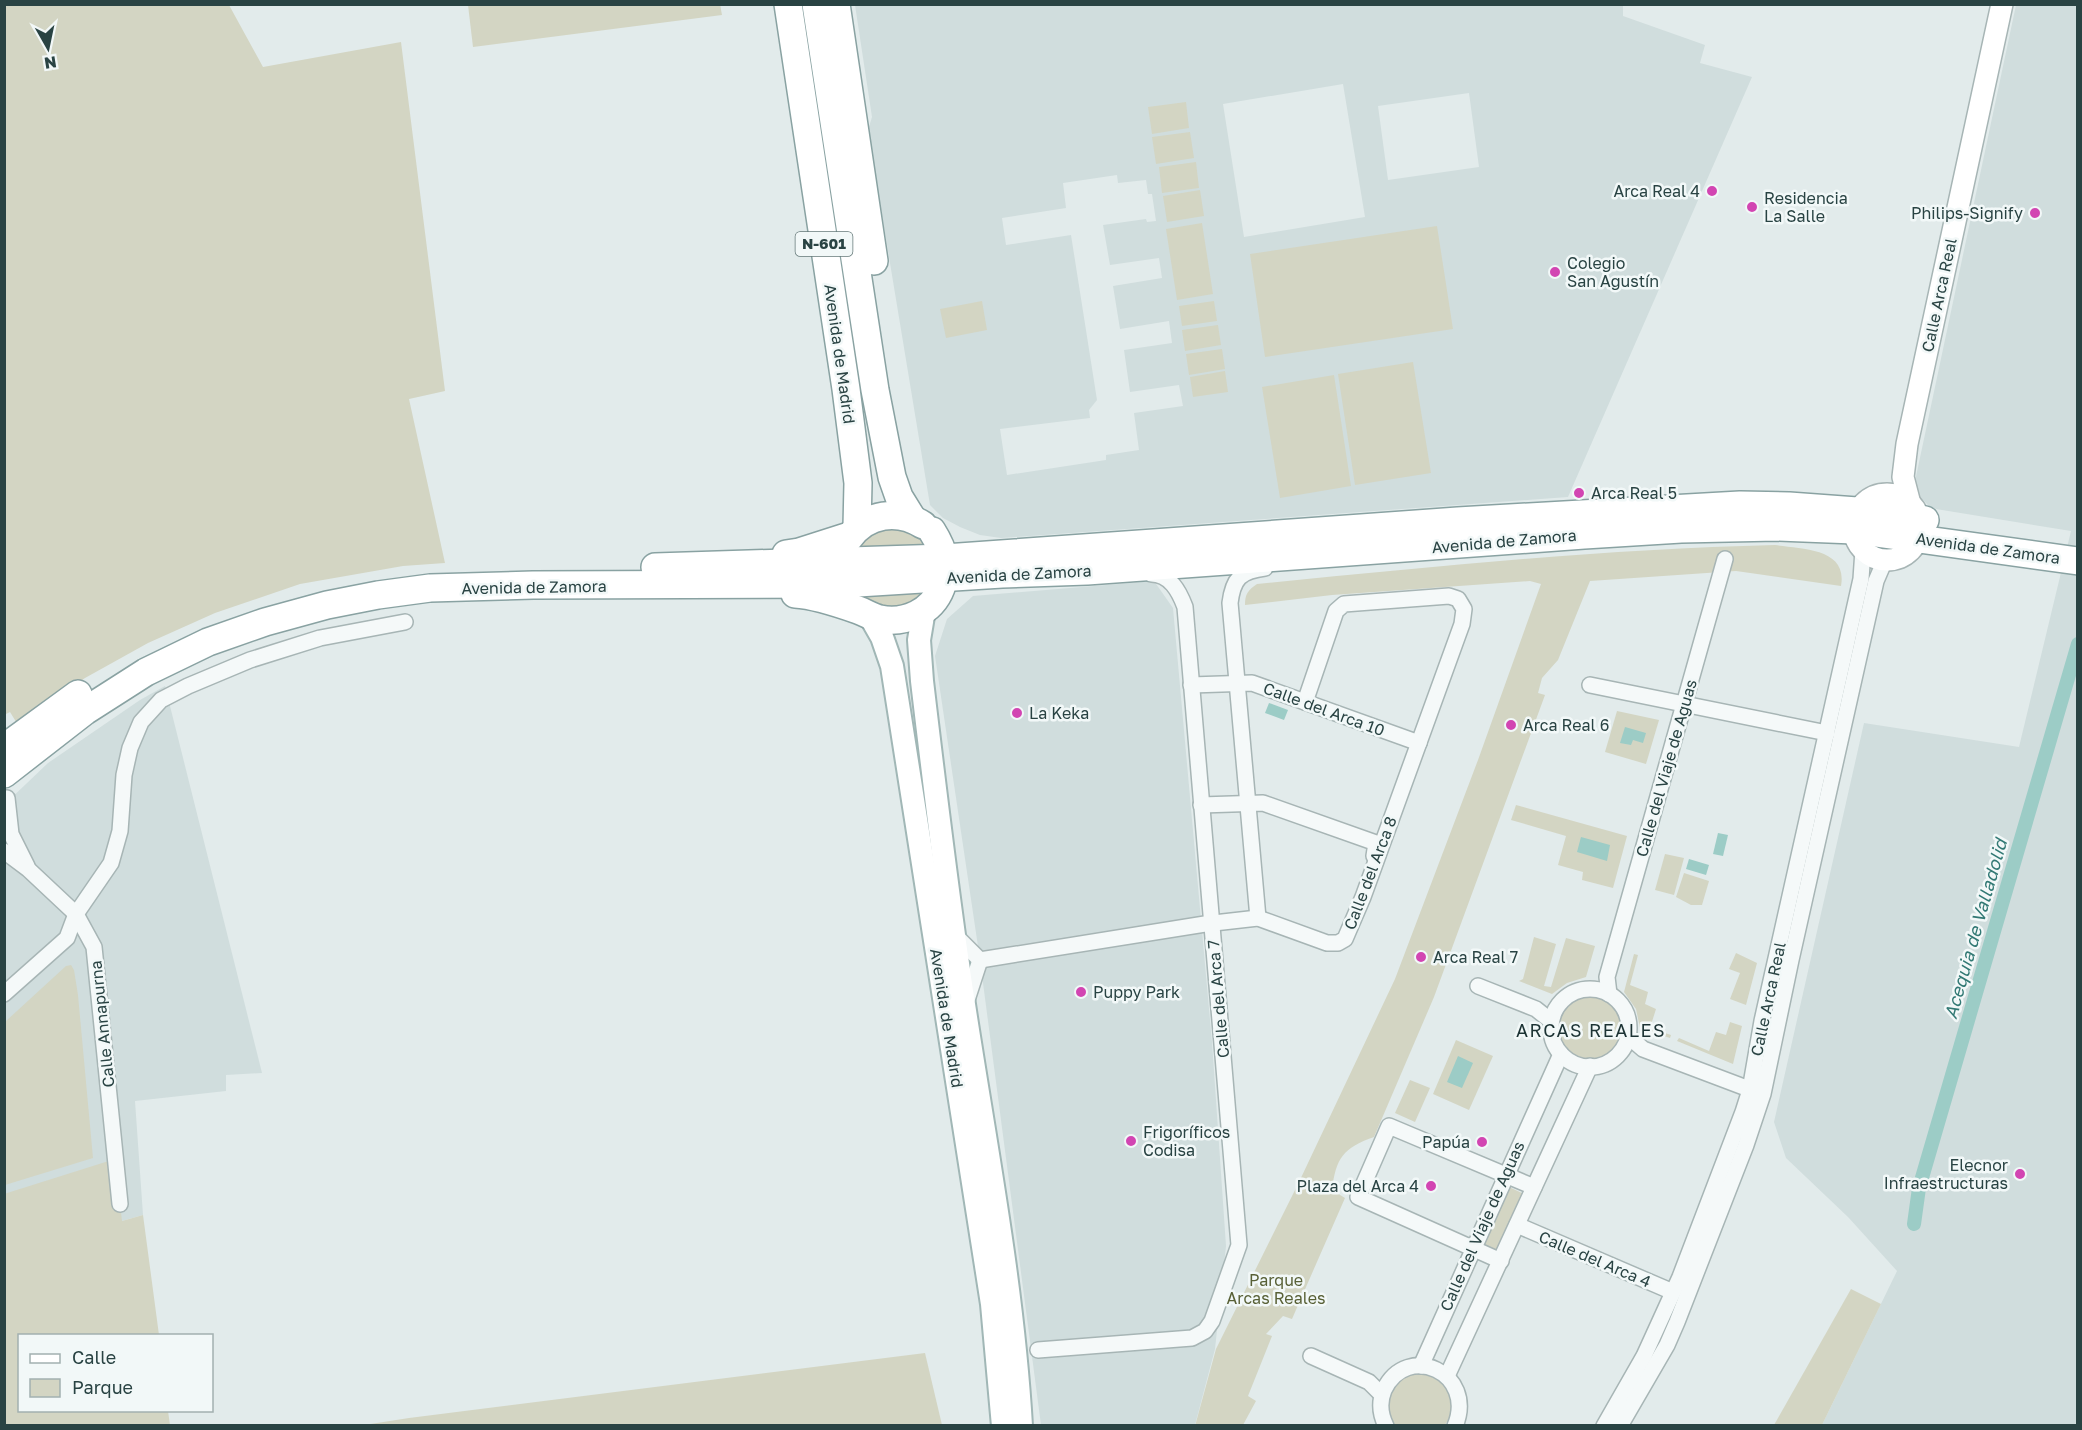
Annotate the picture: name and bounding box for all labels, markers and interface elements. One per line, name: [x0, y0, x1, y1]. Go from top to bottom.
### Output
north arrow: [18, 18, 78, 78]
text: N: [43, 52, 58, 74]
place label: Arca Real 4: [1614, 181, 1700, 201]
marker: Arca Real 4: [1705, 184, 1719, 198]
place label: Residencia La Salle: [1764, 188, 1848, 226]
marker: Residencia La Salle: [1745, 200, 1759, 214]
place label: Philips-Signify: [1911, 203, 2023, 223]
marker: Philips-Signify: [2028, 206, 2042, 220]
road number: N-601: [796, 232, 852, 256]
street label: Calle Arca Real: [1917, 236, 1961, 354]
place label: Colegio San Agustín: [1567, 253, 1659, 291]
marker: Colegio San Agustín: [1548, 265, 1562, 279]
street label: Avenida de Madrid: [820, 283, 860, 425]
place label: Arca Real 5: [1591, 483, 1677, 503]
marker: Arca Real 5: [1572, 486, 1586, 500]
street label: Avenida de Zamora: [1431, 525, 1577, 557]
street label: Avenida de Zamora: [1915, 528, 2061, 568]
street label: Avenida de Zamora: [946, 560, 1092, 588]
street label: Avenida de Zamora: [461, 576, 607, 598]
street label: Calle del Viaje de Aguas: [1631, 677, 1701, 859]
street label: Calle del Arca 10: [1261, 678, 1387, 740]
place label: La Keka: [1029, 703, 1089, 723]
marker: La Keka: [1010, 706, 1024, 720]
place label: Arca Real 6: [1523, 715, 1609, 735]
marker: Arca Real 6: [1504, 718, 1518, 732]
street label: Calle del Arca 8: [1339, 813, 1401, 933]
water label: Acequia de Valladolid: [1939, 834, 2012, 1021]
street label: Calle del Arca 7: [1203, 939, 1233, 1059]
street label: Calle Arca Real: [1746, 940, 1790, 1058]
street label: Avenida de Madrid: [926, 947, 968, 1089]
place label: Arca Real 7: [1433, 947, 1518, 967]
marker: Arca Real 7: [1414, 950, 1428, 964]
street label: Calle Annapurna: [85, 960, 119, 1088]
place label: Puppy Park: [1093, 982, 1180, 1002]
marker: Puppy Park: [1074, 985, 1088, 999]
district label: ARCAS REALES: [1516, 1019, 1666, 1041]
place label: Frigoríficos Codisa: [1143, 1122, 1230, 1160]
place label: Papúa: [1422, 1132, 1470, 1152]
marker: Frigoríficos Codisa: [1124, 1134, 1138, 1148]
marker: Papúa: [1475, 1135, 1489, 1149]
street label: Calle del Viaje de Aguas: [1435, 1138, 1529, 1314]
place label: Elecnor Infraestructuras: [1884, 1155, 2008, 1193]
marker: Elecnor Infraestructuras: [2013, 1167, 2027, 1181]
place label: Plaza del Arca 4: [1297, 1176, 1419, 1196]
marker: Plaza del Arca 4: [1424, 1179, 1438, 1193]
street label: Calle del Arca 4: [1536, 1226, 1654, 1292]
park label: Parque Arcas Reales: [1227, 1270, 1325, 1308]
legend: [18, 1334, 213, 1412]
text: Calle: [72, 1346, 116, 1368]
text: Parque: [72, 1376, 133, 1398]

